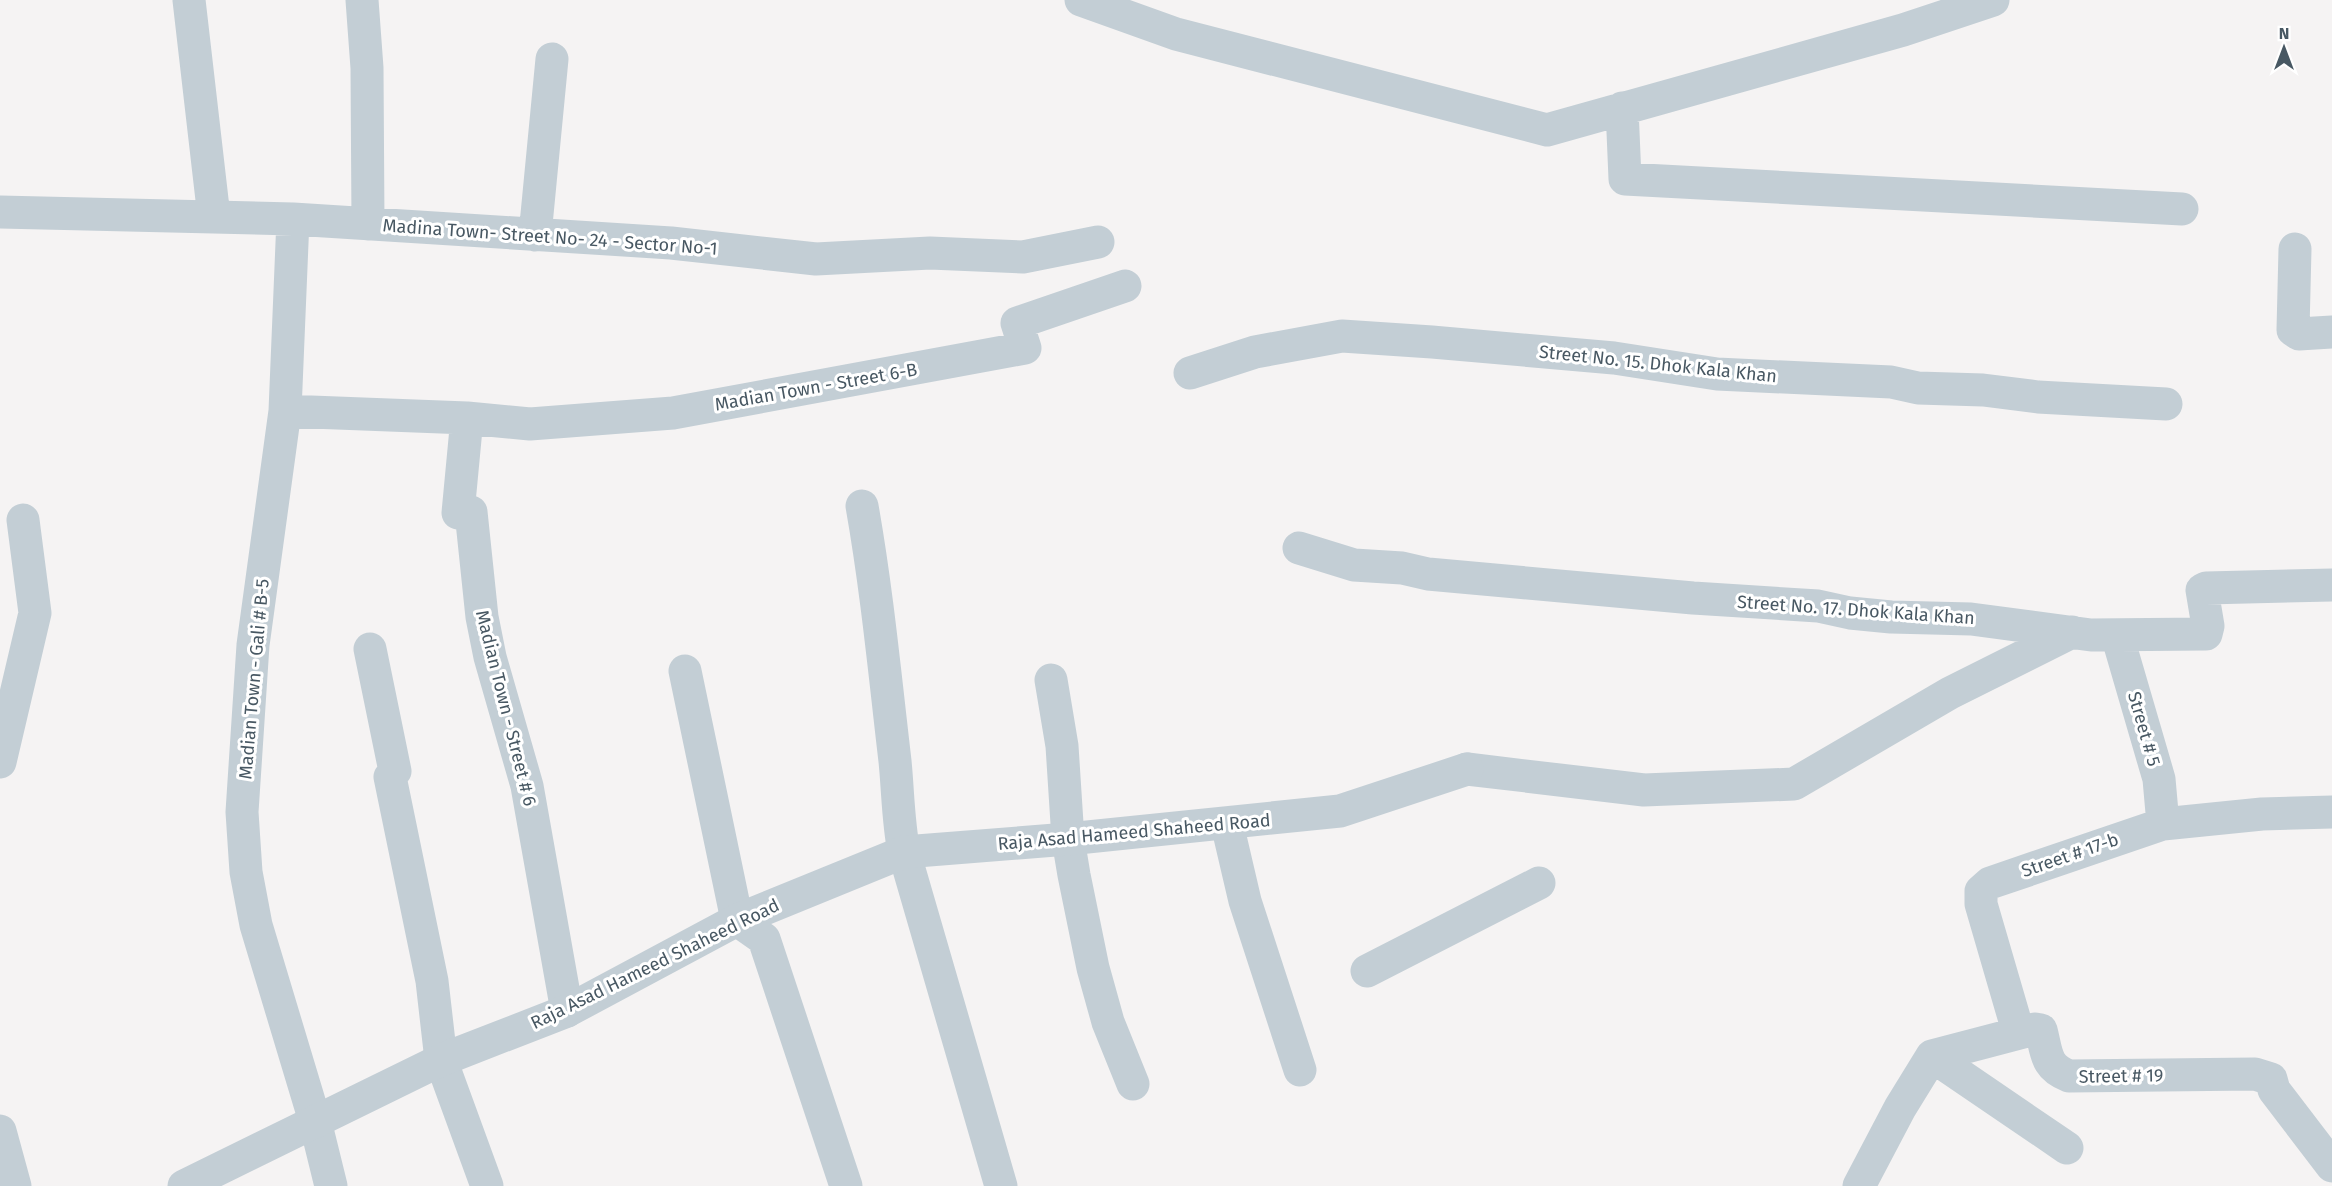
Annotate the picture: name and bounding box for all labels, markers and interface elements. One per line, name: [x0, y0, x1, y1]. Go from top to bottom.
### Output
north arrow: [2254, 18, 2314, 78]
text: N: [2279, 24, 2289, 43]
street label: Madina Town- Street No- 24 - Sector No-1: [382, 214, 718, 260]
street label: Street No. 15. Dhok Kala Khan: [1538, 341, 1778, 387]
street label: Madian Town - Street 6-B: [713, 358, 919, 416]
street label: Madian Town - Gali # B-5: [234, 578, 274, 780]
street label: Street No. 17. Dhok Kala Khan: [1736, 591, 1976, 629]
street label: Madian Town - Street # 6: [471, 608, 541, 808]
street label: Street # 5: [2123, 689, 2165, 769]
street label: Raja Asad Hameed Shaheed Road: [997, 809, 1271, 855]
street label: Street # 17-b: [2018, 828, 2122, 882]
street label: Raja Asad Hameed Shaheed Road: [527, 894, 783, 1034]
street label: Street # 19: [2078, 1064, 2164, 1088]

